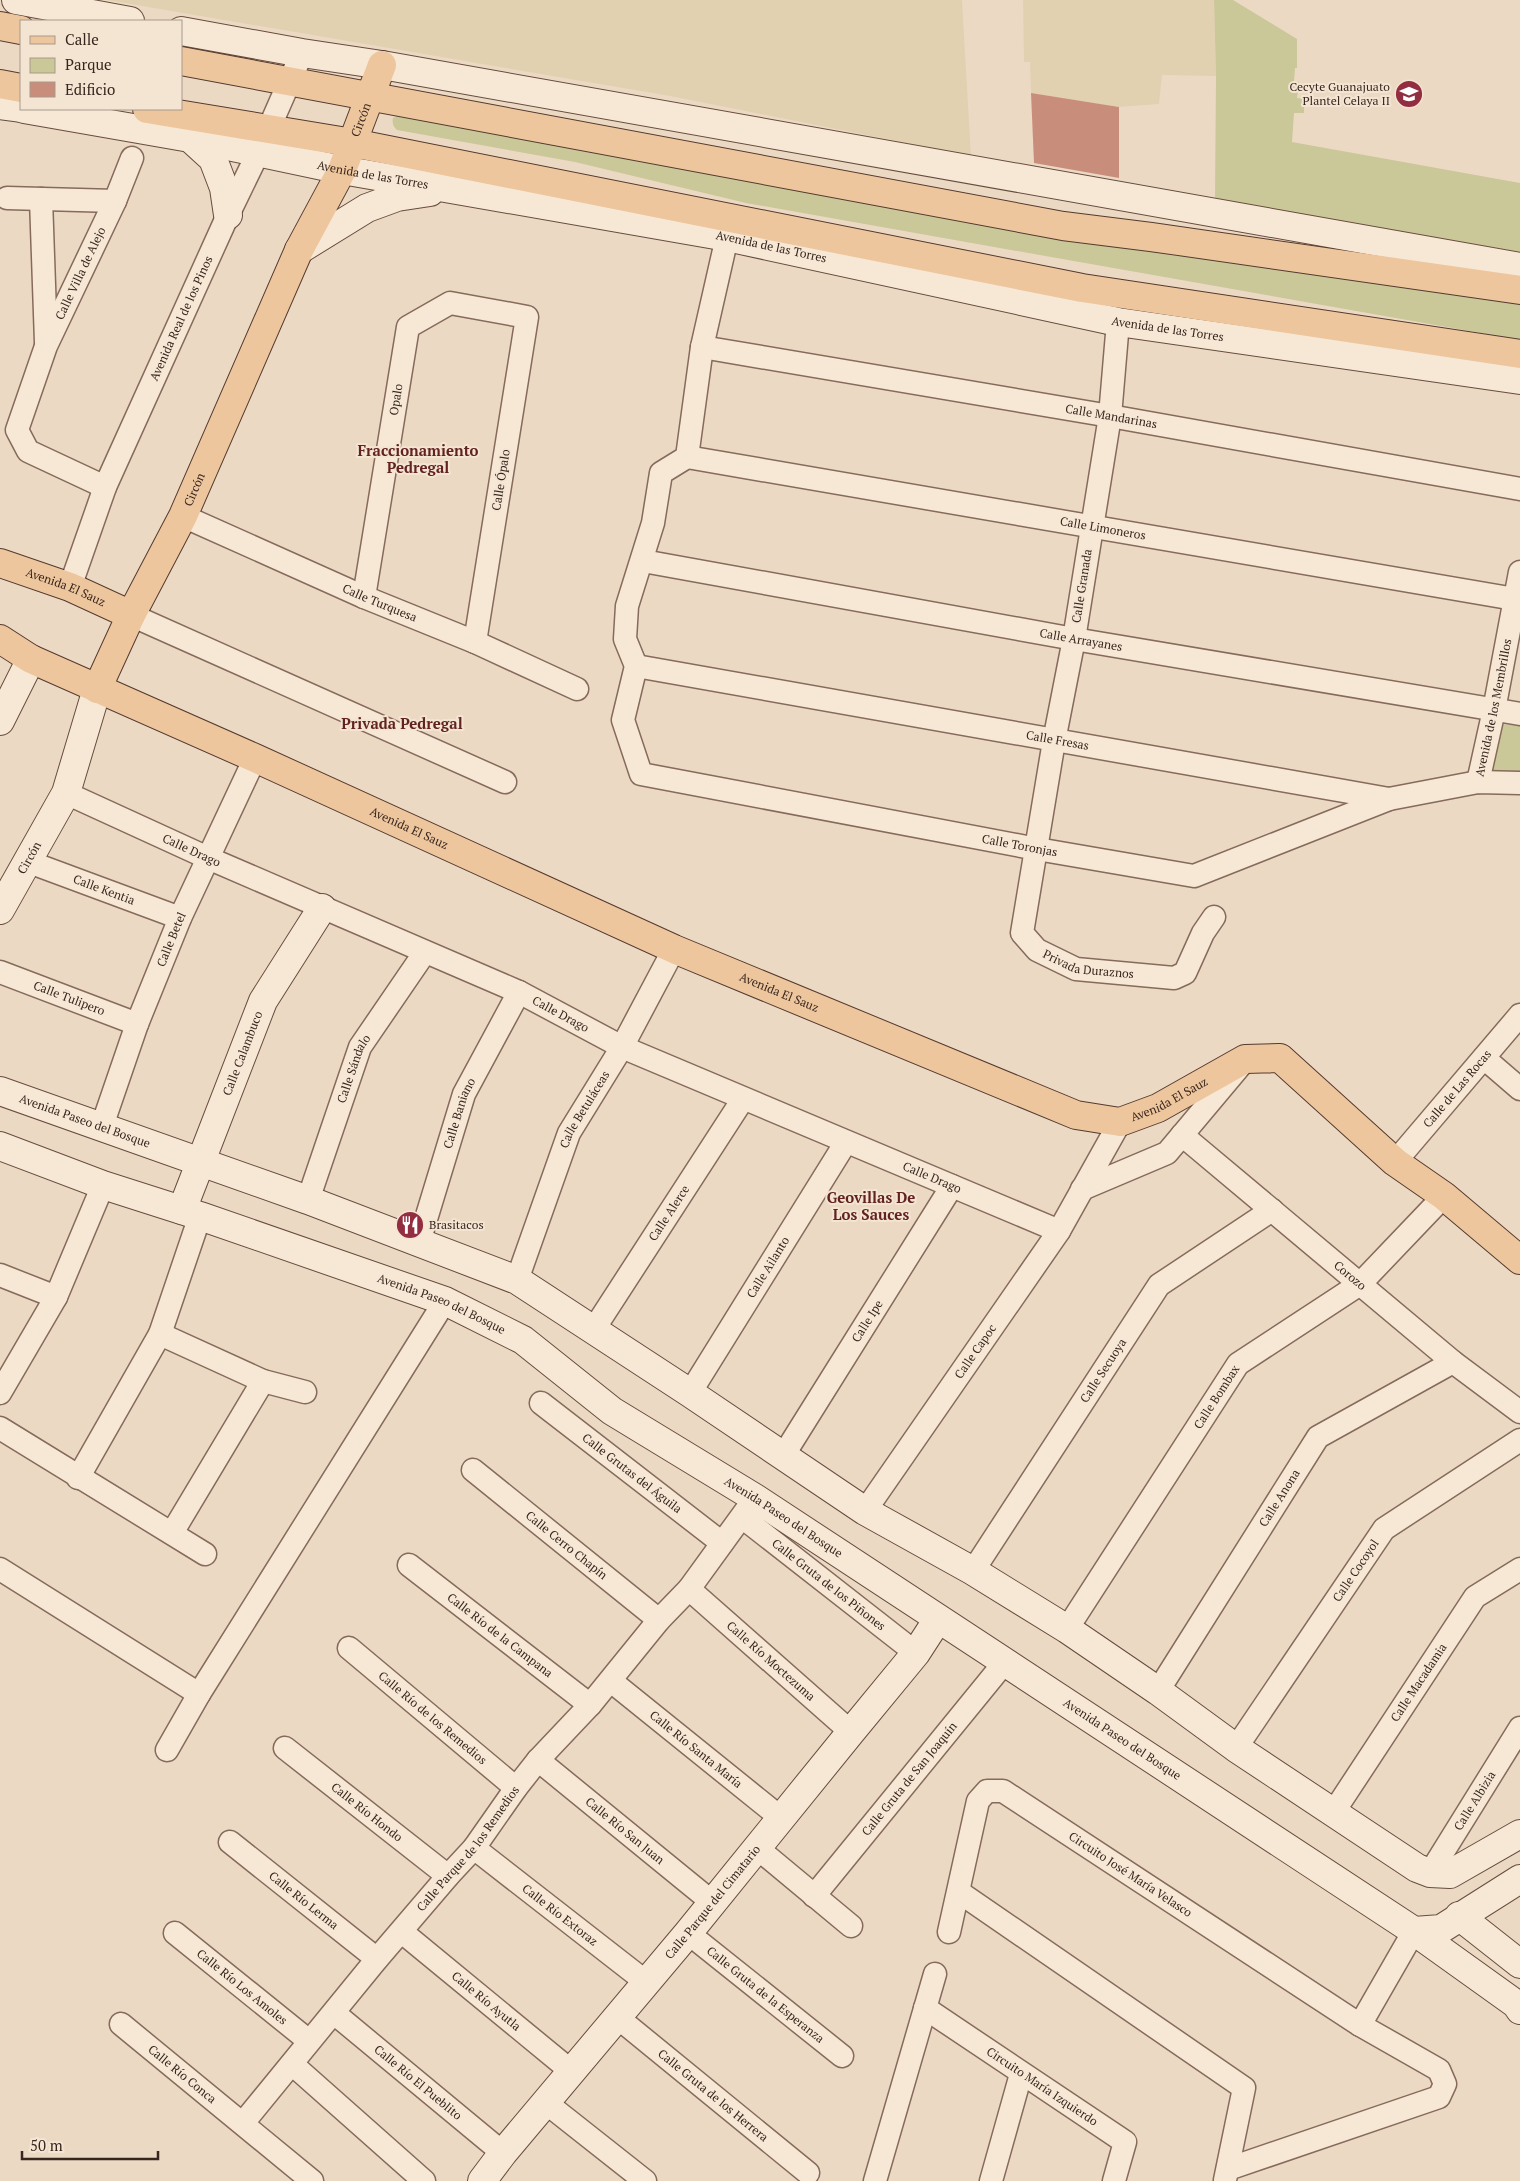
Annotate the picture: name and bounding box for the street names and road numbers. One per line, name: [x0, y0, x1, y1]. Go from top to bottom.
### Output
street label: Circón: [347, 101, 374, 139]
street label: Avenida de las Torres: [316, 157, 430, 192]
street label: Calle Villa de Alejo: [52, 224, 109, 322]
street label: Avenida de las Torres: [715, 227, 828, 265]
street label: Avenida Real de los Pinos: [146, 253, 216, 383]
street label: Avenida de las Torres: [1110, 313, 1225, 344]
street label: Opalo: [386, 382, 406, 417]
street label: Calle Mandarinas: [1064, 401, 1158, 431]
street label: Calle Ópalo: [488, 448, 513, 512]
street label: Circón: [180, 470, 208, 509]
street label: Calle Limoneros: [1059, 513, 1147, 543]
street label: Calle Granada: [1068, 548, 1095, 624]
street label: Avenida El Sauz: [24, 564, 108, 609]
street label: Calle Turquesa: [340, 580, 419, 625]
street label: Calle Arrayanes: [1038, 625, 1124, 654]
street label: Avenida de los Membrillos: [1471, 637, 1514, 778]
street label: Calle Fresas: [1025, 727, 1090, 753]
street label: Avenida El Sauz: [368, 803, 451, 852]
street label: Calle Drago: [160, 830, 223, 870]
street label: Calle Toronjas: [981, 831, 1059, 859]
street label: Circón: [14, 839, 44, 876]
street label: Calle Kentia: [71, 871, 137, 908]
street label: Calle Betel: [153, 909, 189, 969]
street label: Privada Duraznos: [1041, 946, 1135, 981]
street label: Avenida El Sauz: [737, 969, 821, 1015]
street label: Calle Tulipero: [31, 977, 108, 1018]
street label: Calle Drago: [530, 993, 592, 1035]
street label: Calle Calambuco: [219, 1008, 266, 1098]
street label: Calle Sándalo: [333, 1031, 374, 1105]
street label: Calle de Las Rocas: [1420, 1047, 1494, 1130]
street label: Calle Betuláceas: [556, 1068, 613, 1150]
street label: Avenida El Sauz: [1129, 1073, 1210, 1124]
street label: Calle Baniano: [440, 1075, 479, 1150]
street label: Avenida Paseo del Bosque: [18, 1091, 152, 1151]
street label: Calle Drago: [901, 1158, 964, 1196]
street label: Calle Alerce: [645, 1182, 692, 1244]
street label: Calle Ailanto: [743, 1233, 793, 1301]
street label: Corozo: [1331, 1257, 1370, 1293]
street label: Avenida Paseo del Bosque: [375, 1270, 508, 1337]
street label: Calle Ipe: [848, 1297, 886, 1345]
street label: Calle Capoc: [951, 1321, 999, 1381]
street label: Calle Secuoya: [1077, 1335, 1129, 1405]
street label: Calle Bombax: [1190, 1361, 1243, 1432]
street label: Calle Grutas del Águila: [580, 1430, 685, 1516]
street label: Calle Anona: [1255, 1466, 1303, 1529]
street label: Avenida Paseo del Bosque: [722, 1473, 846, 1560]
street label: Calle Cerro Chapín: [523, 1507, 611, 1582]
street label: Calle Gruta de los Piñones: [769, 1535, 889, 1633]
street label: Calle Cocoyol: [1329, 1536, 1382, 1604]
street label: Calle Río de la Campana: [445, 1589, 556, 1680]
street label: Calle Río Moctezuma: [724, 1618, 818, 1704]
street label: Calle Macadamia: [1387, 1640, 1450, 1724]
street label: Calle Río de los Remedios: [376, 1668, 490, 1767]
street label: Avenida Paseo del Bosque: [1061, 1695, 1184, 1783]
street label: Calle Río Santa María: [647, 1707, 746, 1791]
street label: Calle Gruta de San Joaquín: [858, 1719, 960, 1839]
street label: Calle Albizia: [1450, 1768, 1499, 1833]
street label: Calle Río Hondo: [328, 1779, 406, 1845]
street label: Calle Parque de los Remedios: [413, 1783, 522, 1914]
street label: Calle Río San Juan: [583, 1794, 668, 1867]
street label: Circuito José María Velasco: [1066, 1828, 1196, 1920]
street label: Calle Parque del Cimatario: [661, 1842, 764, 1962]
street label: Calle Río Lerma: [266, 1868, 342, 1932]
street label: Calle Río Extoraz: [520, 1880, 601, 1949]
street label: Calle Gruta de la Esperanza: [704, 1943, 827, 2046]
street label: Calle Río Los Amoles: [194, 1946, 291, 2028]
street label: Calle Río Ayutla: [449, 1968, 524, 2034]
street label: Calle Río Conca: [145, 2041, 219, 2106]
street label: Calle Río El Pueblito: [371, 2041, 465, 2123]
street label: Circuito María Izquierdo: [984, 2043, 1101, 2129]
street label: Calle Gruta de los Herrera: [655, 2046, 772, 2145]

